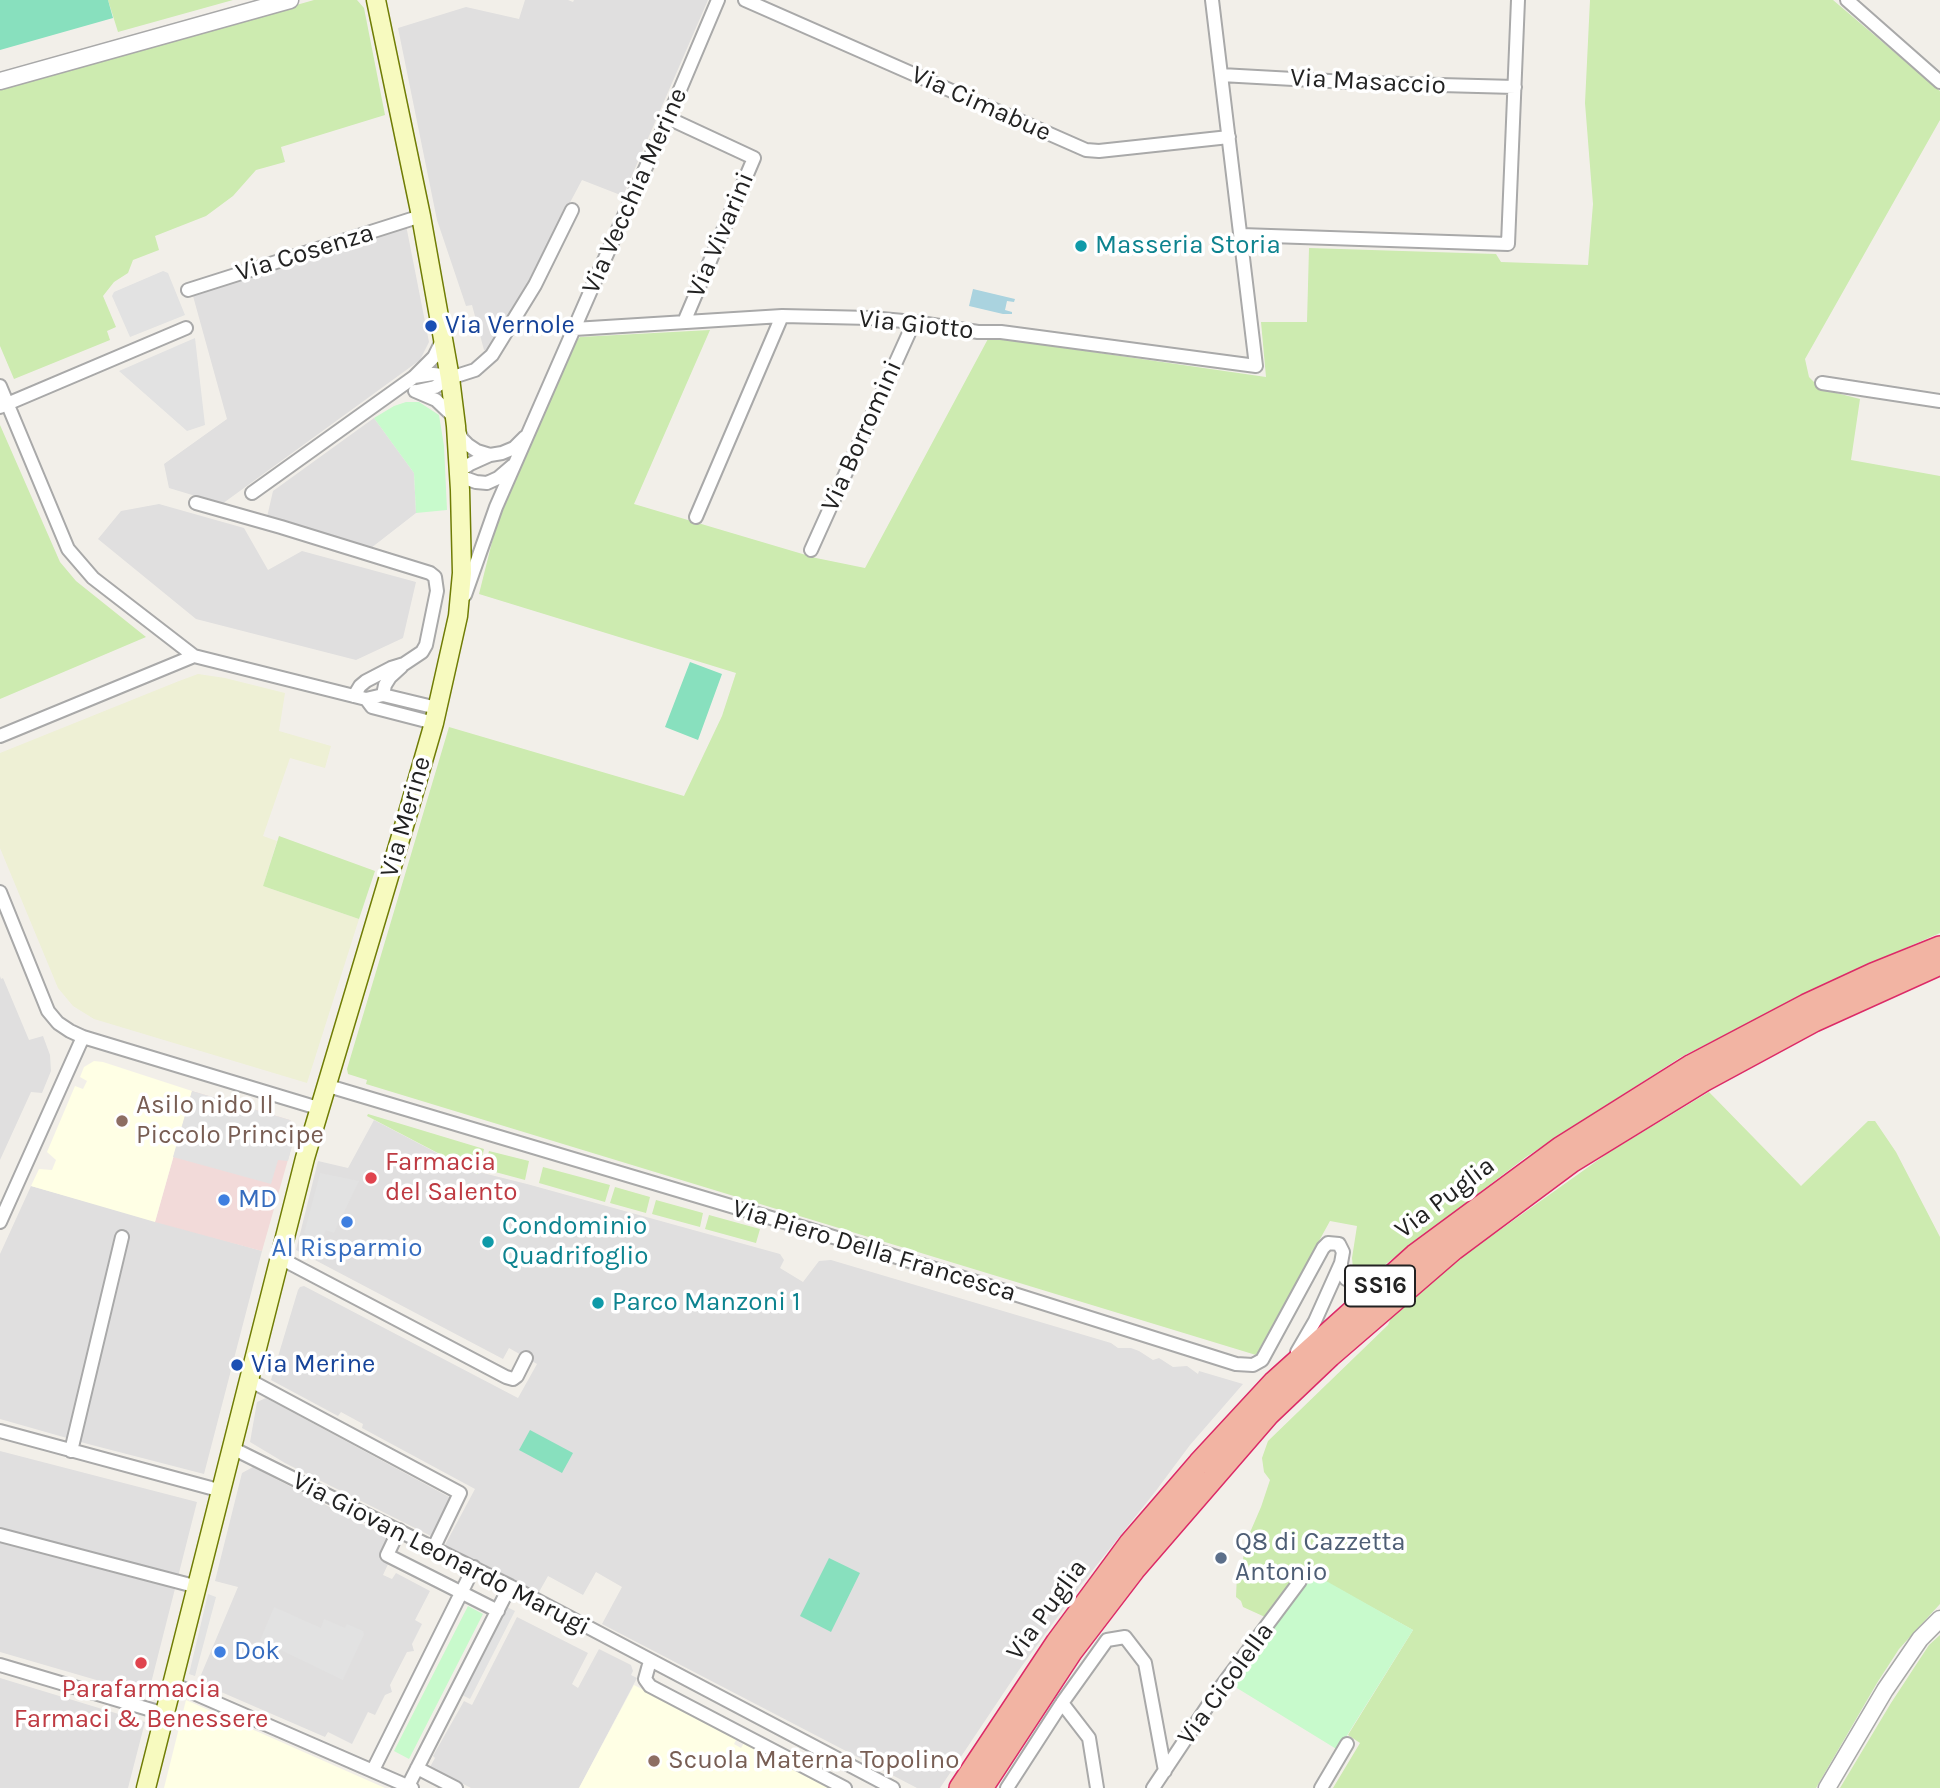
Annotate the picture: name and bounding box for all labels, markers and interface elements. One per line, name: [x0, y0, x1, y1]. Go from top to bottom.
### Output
street label: Via Cimabue: [906, 59, 1056, 149]
street label: Via Masaccio: [1289, 62, 1447, 102]
street label: Via Vecchia Merine: [576, 83, 694, 299]
street label: Via Vivarini: [681, 168, 761, 302]
street label: Via Cosenza: [232, 217, 378, 289]
place label: Masseria Storia: [1095, 230, 1281, 262]
marker: Masseria Storia: [1073, 238, 1089, 254]
street label: Via Giotto: [857, 303, 975, 347]
place label: Via Vernole: [445, 310, 575, 342]
marker: Via Vernole: [423, 318, 439, 334]
street label: Via Borromini: [815, 356, 909, 516]
street label: Via Merine: [374, 753, 438, 881]
place label: Asilo nido Il Piccolo Principe: [136, 1090, 324, 1152]
marker: Asilo nido Il Piccolo Principe: [114, 1113, 130, 1129]
place label: Farmacia del Salento: [385, 1147, 518, 1208]
street label: Via Puglia: [1389, 1150, 1501, 1246]
marker: Farmacia del Salento: [363, 1170, 379, 1186]
place label: MD: [238, 1184, 277, 1216]
marker: MD: [216, 1192, 232, 1208]
street label: Via Piero Della Francesca: [728, 1193, 1020, 1309]
place label: Condominio Quadrifoglio: [502, 1211, 649, 1272]
marker: Al Risparmio: [339, 1214, 355, 1230]
place label: Al Risparmio: [272, 1233, 422, 1265]
marker: Condominio Quadrifoglio: [480, 1234, 496, 1250]
road number: SS16: [1345, 1266, 1415, 1306]
place label: Parco Manzoni 1: [612, 1287, 801, 1319]
marker: Parco Manzoni 1: [590, 1295, 606, 1311]
place label: Via Merine: [251, 1349, 375, 1381]
marker: Via Merine: [229, 1357, 245, 1373]
street label: Via Giovan Leonardo Marugi: [287, 1465, 595, 1643]
place label: Q8 di Cazzetta Antonio: [1235, 1527, 1406, 1588]
marker: Q8 di Cazzetta Antonio: [1213, 1550, 1229, 1566]
street label: Via Puglia: [1000, 1553, 1094, 1667]
street label: Via Cicolella: [1171, 1617, 1281, 1751]
place label: Dok: [234, 1636, 280, 1668]
marker: Dok: [212, 1644, 228, 1660]
marker: Parafarmacia Farmaci & Benessere: [133, 1655, 149, 1671]
place label: Parafarmacia Farmaci & Benessere: [14, 1674, 268, 1736]
place label: Scuola Materna Topolino: [668, 1745, 959, 1777]
marker: Scuola Materna Topolino: [646, 1753, 662, 1769]

